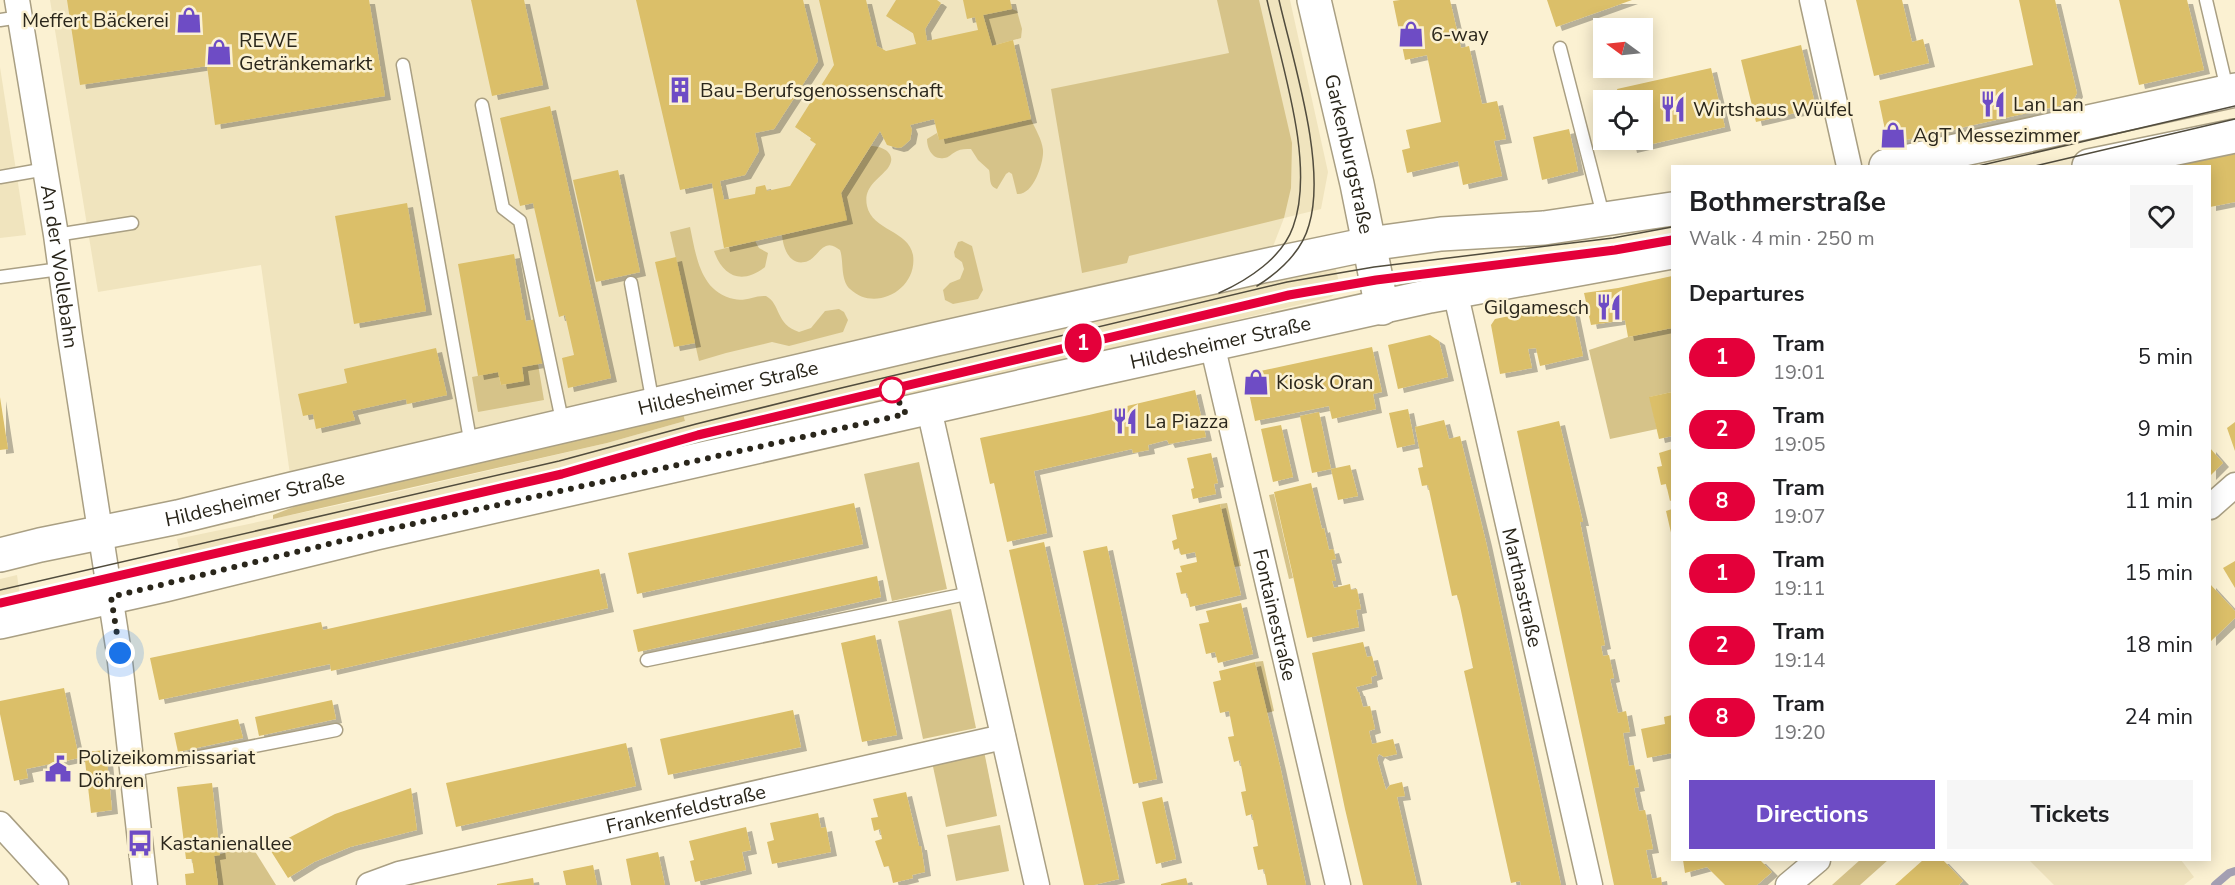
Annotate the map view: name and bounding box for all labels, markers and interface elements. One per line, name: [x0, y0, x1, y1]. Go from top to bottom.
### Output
shop icon: Meffert Bäckerei: [174, 5, 204, 35]
place label: Meffert Bäckerei: [22, 7, 169, 34]
north arrow: [1593, 18, 1653, 78]
map controls: [1593, 18, 1653, 150]
shop icon: 6-way: [1396, 19, 1426, 49]
place label: 6-way: [1431, 21, 1489, 48]
place label: REWE Getränkemarkt: [239, 27, 373, 77]
shop icon: REWE Getränkemarkt: [204, 37, 234, 67]
street label: Garkenburgstraße: [1318, 72, 1380, 236]
building icon: Bau-Berufsgenossenschaft: [665, 75, 695, 105]
place label: Bau-Berufsgenossenschaft: [700, 77, 944, 104]
restaurant icon: Lan Lan: [1978, 89, 2008, 119]
button: locate: [1593, 90, 1653, 150]
place label: Lan Lan: [2013, 91, 2084, 118]
restaurant icon: Wirtshaus Wülfel: [1658, 94, 1688, 124]
place label: Wirtshaus Wülfel: [1693, 96, 1853, 123]
shop icon: AgT Messezimmer: [1878, 120, 1908, 150]
place label: AgT Messezimmer: [1913, 122, 2080, 149]
street label: An der Wollebahn: [34, 183, 85, 350]
text: Bothmerstraße: [1689, 183, 1886, 221]
button: heart: [2130, 185, 2193, 248]
text: Walk · 4 min · 250 m: [1689, 225, 1875, 252]
text: Departures: [1689, 279, 1804, 309]
restaurant icon: Gilgamesch: [1594, 292, 1624, 322]
place label: Gilgamesch: [1484, 294, 1589, 321]
street label: Hildesheimer Straße: [1128, 310, 1313, 376]
line badge: 1: [1064, 324, 1102, 362]
text: 1: [1077, 329, 1089, 357]
text: Tram: [1773, 329, 1825, 359]
text: 5 min: [2138, 342, 2193, 372]
text: 1: [1716, 343, 1728, 371]
street label: Hildesheimer Straße: [635, 354, 821, 422]
text: 19:01: [1773, 359, 1826, 386]
shop icon: Kiosk Oran: [1241, 367, 1271, 397]
place label: Kiosk Oran: [1276, 369, 1373, 396]
unlabelled marker: [879, 377, 905, 403]
text: Tram: [1773, 401, 1825, 431]
restaurant icon: La Piazza: [1110, 406, 1140, 436]
place label: La Piazza: [1145, 408, 1229, 435]
text: 9 min: [2138, 414, 2193, 444]
text: 2: [1716, 415, 1728, 443]
text: 19:05: [1773, 431, 1826, 458]
street label: Hildesheimer Straße: [163, 464, 347, 533]
text: Tram: [1773, 473, 1825, 503]
text: 11 min: [2125, 486, 2193, 516]
text: 8: [1716, 487, 1728, 515]
text: 19:07: [1773, 503, 1826, 530]
street label: Marthastraße: [1495, 525, 1549, 650]
text: Tram: [1773, 545, 1825, 575]
street label: Fontainestraße: [1246, 546, 1303, 683]
text: 15 min: [2125, 558, 2193, 588]
text: 1: [1716, 559, 1728, 587]
text: 19:11: [1773, 575, 1826, 602]
text: Tram: [1773, 617, 1825, 647]
text: 18 min: [2125, 630, 2193, 660]
text: 2: [1716, 631, 1728, 659]
your location: [105, 638, 135, 668]
text: 19:14: [1773, 647, 1826, 674]
text: Tram: [1773, 689, 1825, 719]
text: 24 min: [2125, 702, 2193, 732]
text: 8: [1716, 703, 1728, 731]
text: 19:20: [1773, 719, 1826, 746]
place label: Polizeikommissariat Döhren: [78, 744, 256, 794]
public building icon: Polizeikommissariat Döhren: [43, 754, 73, 784]
street label: Frankenfeldstraße: [603, 778, 768, 841]
button: Directions: [1689, 780, 1935, 849]
button: Tickets: [1947, 780, 2193, 849]
bus stop icon: Kastanienallee: [125, 828, 155, 858]
place label: Kastanienallee: [160, 830, 292, 857]

